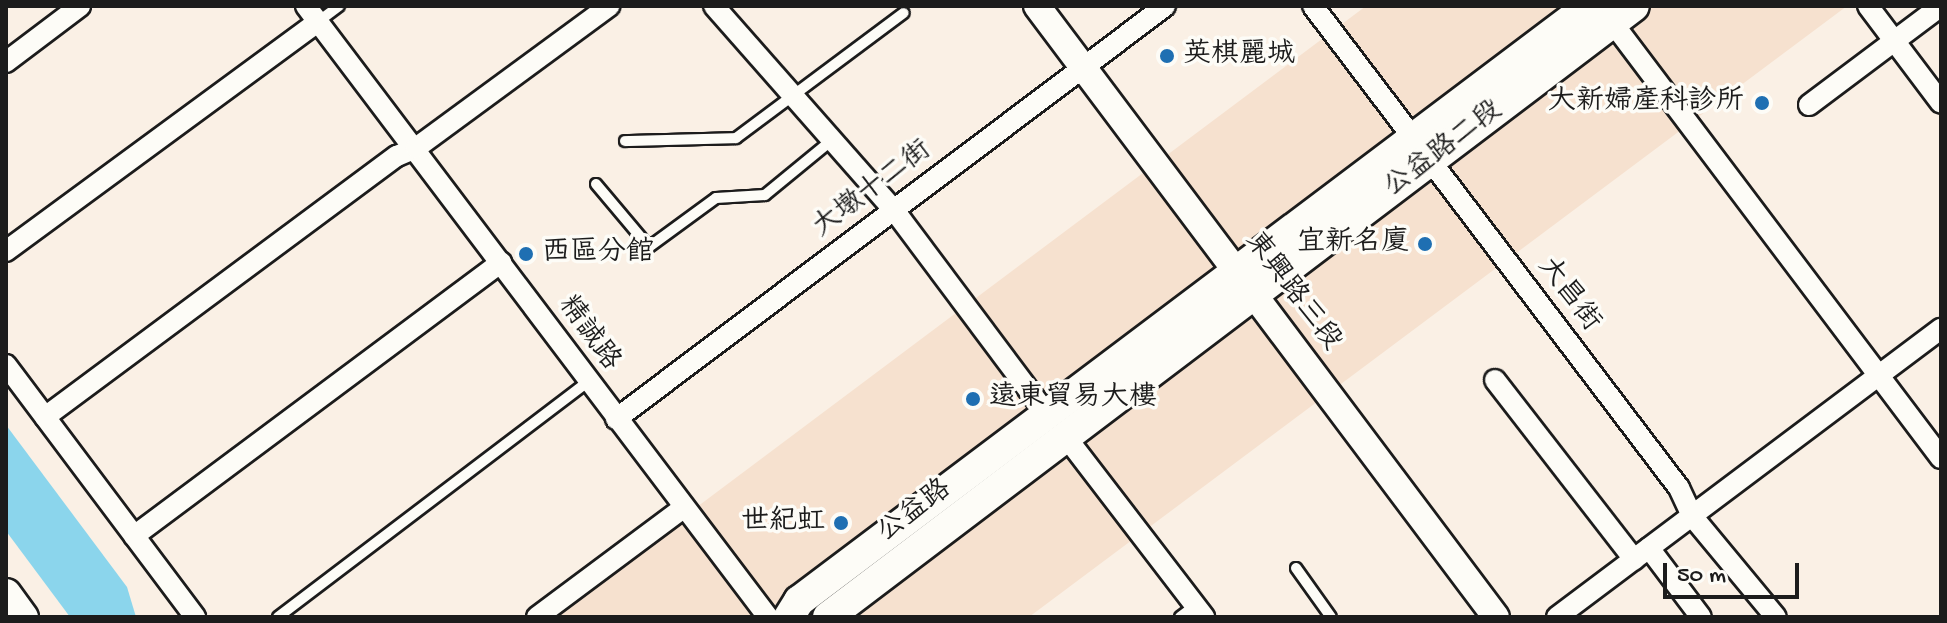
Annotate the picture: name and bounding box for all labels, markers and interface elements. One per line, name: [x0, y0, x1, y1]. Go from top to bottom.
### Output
place label: 英棋麗城: [1183, 39, 1295, 73]
marker: 英棋麗城: [1158, 47, 1176, 65]
place label: 大新婦產科診所: [1548, 86, 1744, 120]
marker: 大新婦產科診所: [1751, 92, 1773, 114]
street label: 公益路二段: [1378, 94, 1510, 206]
street label: 大墩十二街: [807, 134, 939, 246]
street label: 東興路三段: [1236, 226, 1348, 358]
place label: 宜新名廈: [1297, 227, 1409, 261]
marker: 宜新名廈: [1416, 235, 1434, 253]
place label: 西區分館: [542, 237, 654, 271]
marker: 西區分館: [517, 245, 535, 263]
street label: 大昌街: [1529, 251, 1607, 339]
street label: 精誠路: [550, 290, 626, 378]
place label: 遠東貿易大樓: [989, 382, 1157, 416]
marker: 遠東貿易大樓: [964, 390, 982, 408]
street label: 公益路: [871, 473, 959, 551]
place label: 世紀虹: [741, 506, 825, 540]
marker: 世紀虹: [832, 514, 850, 532]
scale bar: [1667, 547, 1803, 597]
text: 50 m: [1677, 562, 1726, 591]

